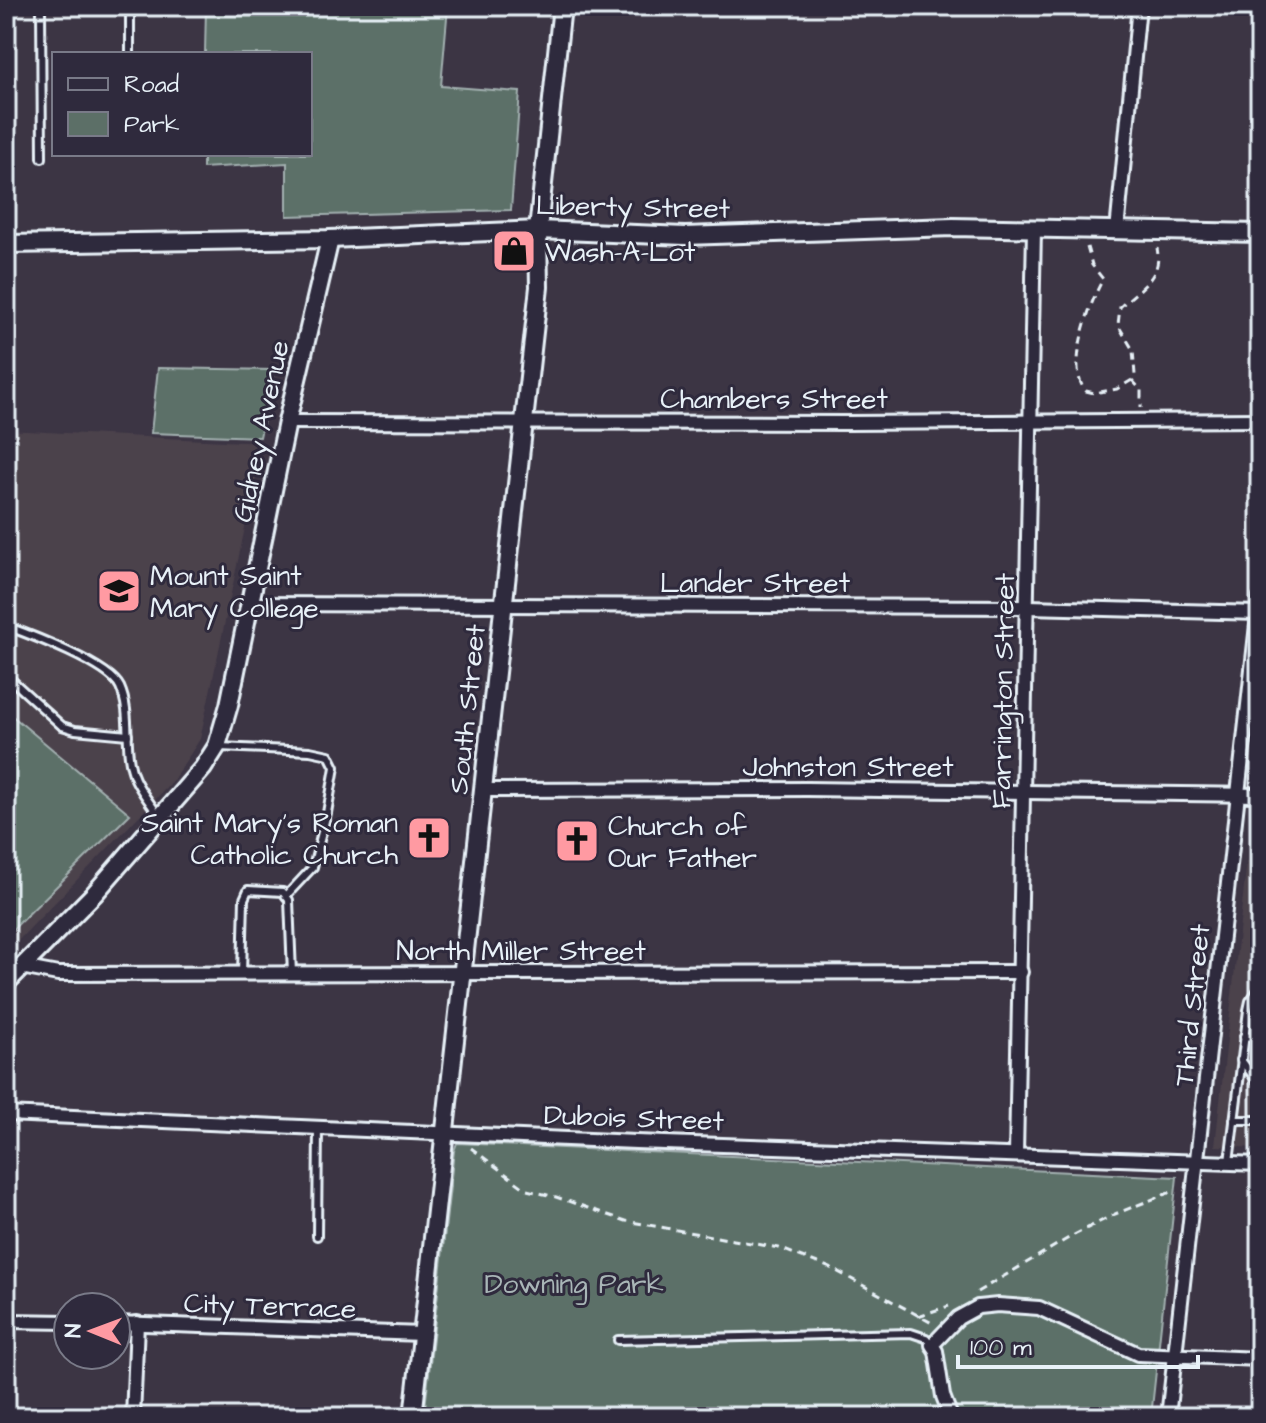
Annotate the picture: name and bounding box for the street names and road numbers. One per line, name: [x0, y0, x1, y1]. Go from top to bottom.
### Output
street label: Liberty Street: [535, 186, 731, 231]
street label: Gidney Avenue: [223, 337, 302, 526]
street label: Chambers Street: [660, 380, 889, 419]
street label: Lander Street: [660, 564, 851, 603]
street label: Farrington Street: [982, 572, 1026, 809]
street label: South Street: [439, 622, 496, 796]
street label: Johnston Street: [742, 748, 954, 787]
street label: Third Street: [1165, 921, 1220, 1088]
street label: North Miller Street: [396, 932, 646, 971]
street label: Dubois Street: [543, 1096, 725, 1141]
street label: City Terrace: [183, 1284, 357, 1331]

